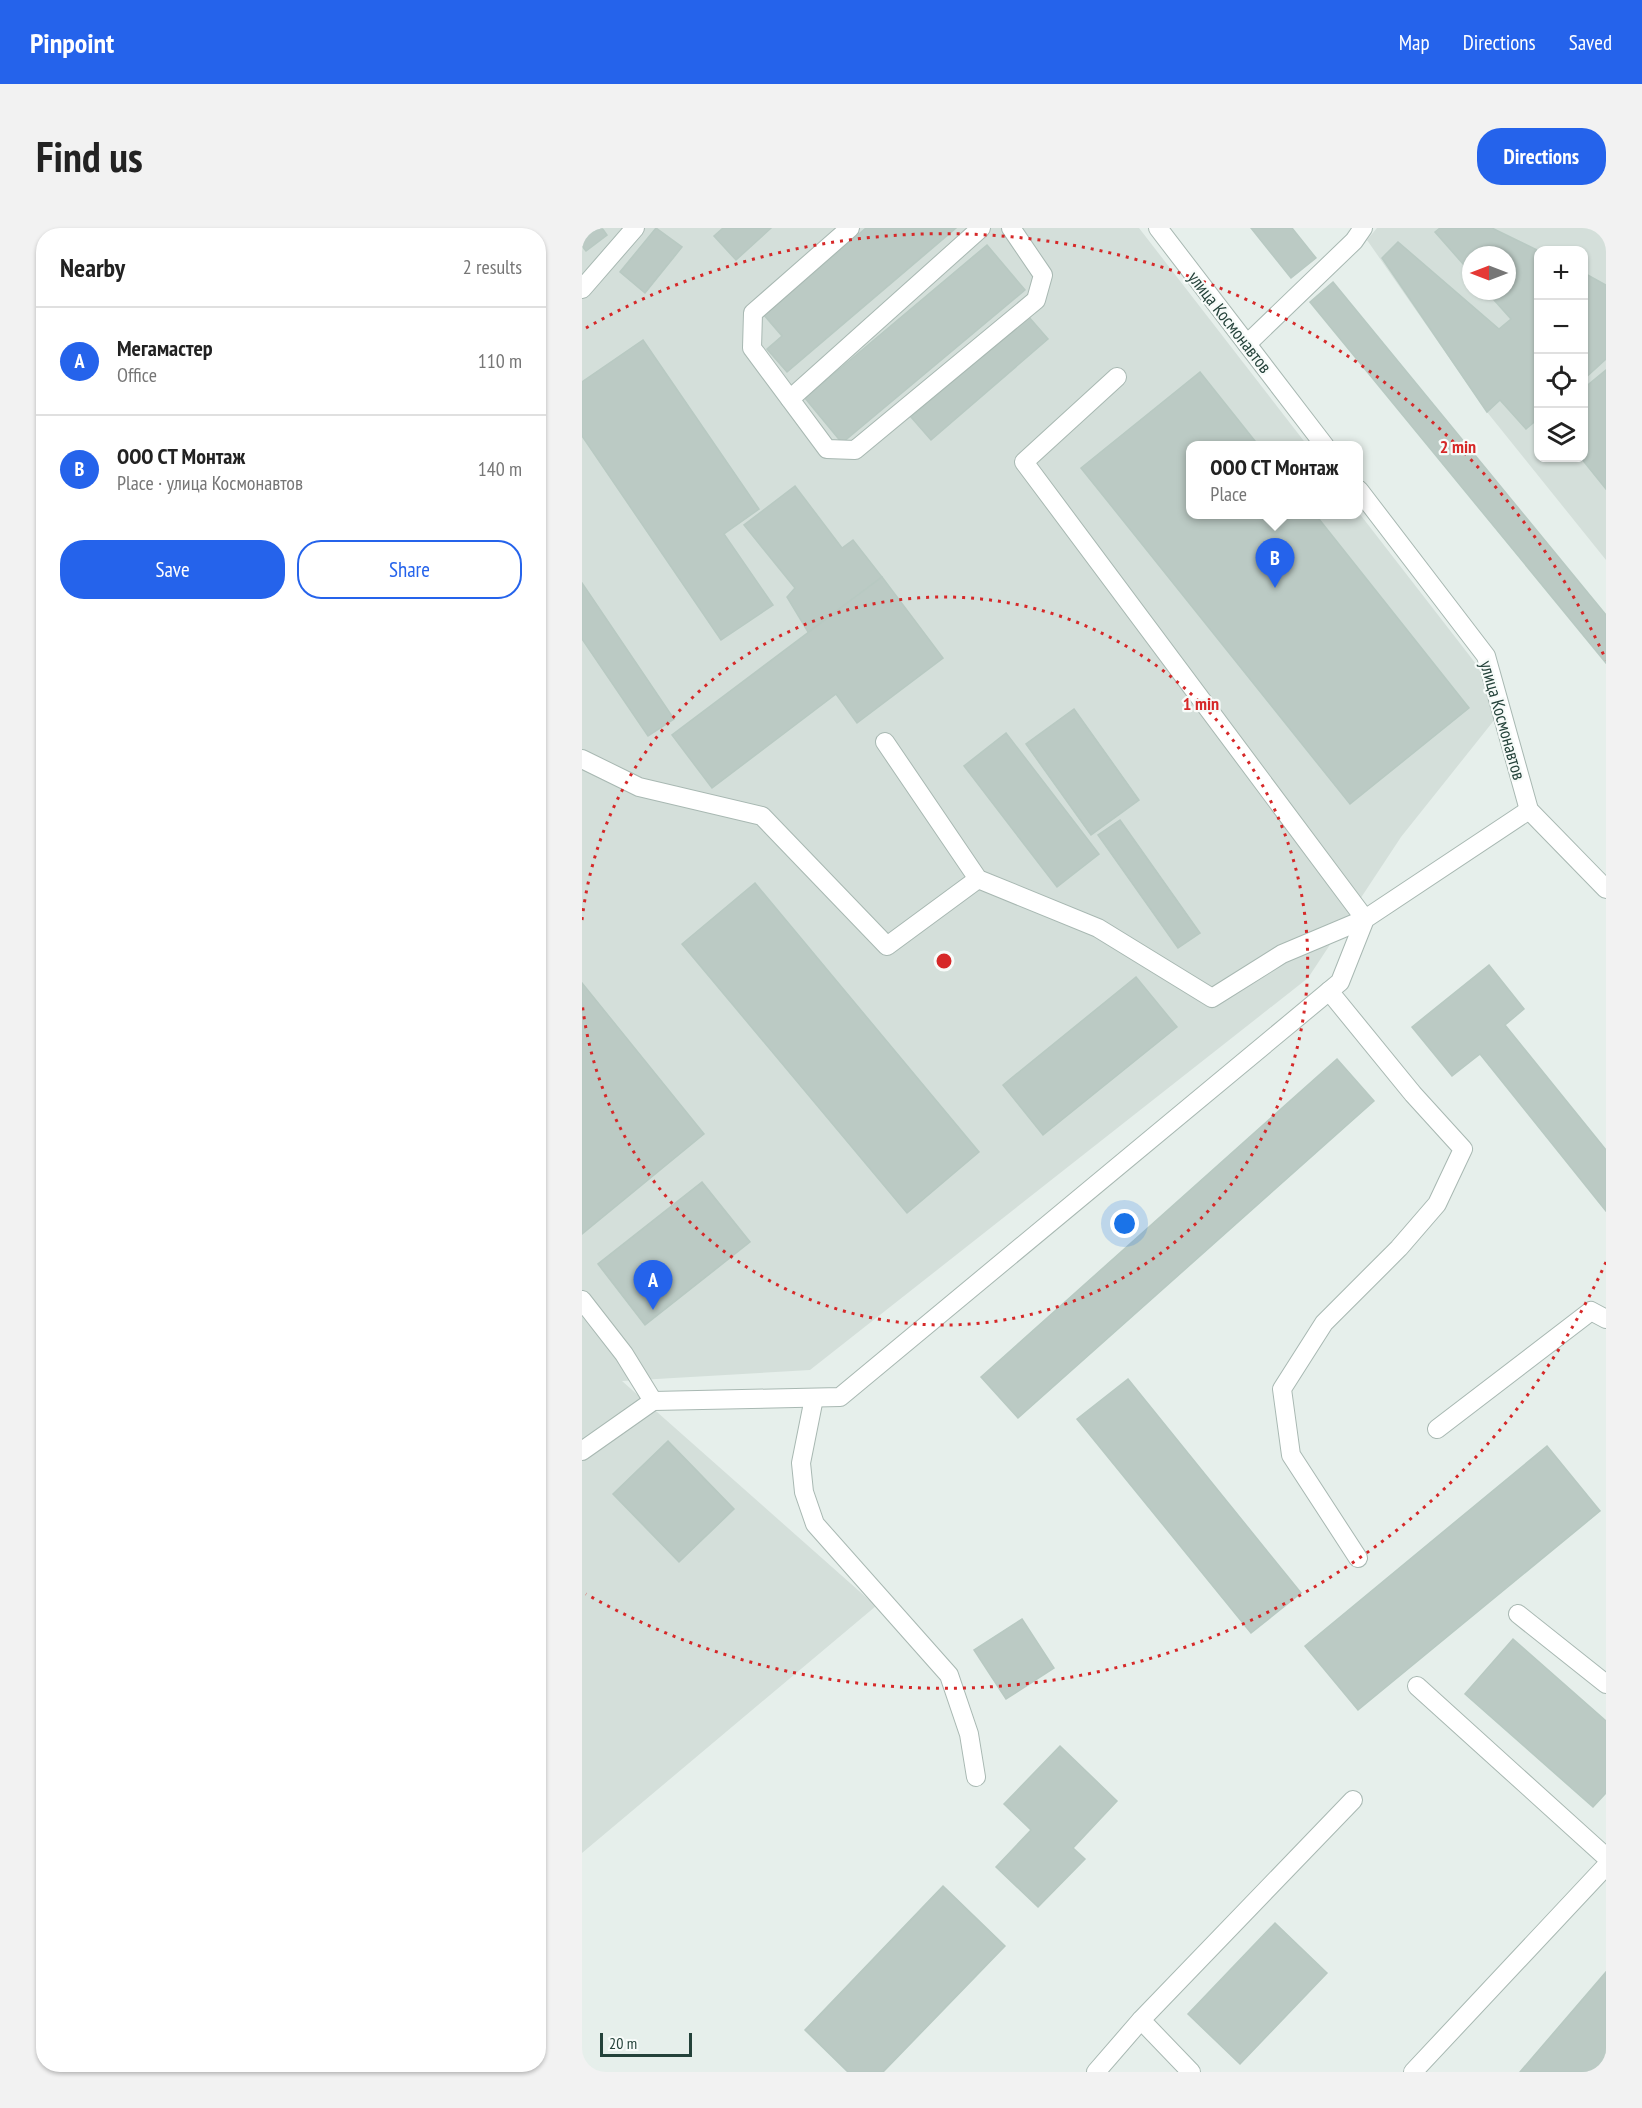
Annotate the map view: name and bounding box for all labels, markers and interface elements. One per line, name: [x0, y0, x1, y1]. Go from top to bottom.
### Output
text: Pinpoint: [30, 24, 114, 61]
text: Map: [1399, 29, 1430, 56]
text: Directions: [1463, 29, 1536, 56]
text: Saved: [1569, 29, 1612, 56]
button: Directions: [1477, 128, 1606, 185]
text: Find us: [36, 129, 143, 184]
north arrow: [1462, 246, 1516, 300]
map controls: [1534, 246, 1588, 462]
button: +: [1534, 246, 1588, 300]
text: Nearby: [60, 251, 125, 284]
text: 2 results: [463, 254, 522, 280]
street label: улица Космонавтов: [1183, 266, 1277, 378]
button: −: [1534, 300, 1588, 354]
text: Мегамастер: [117, 334, 213, 362]
text: A: [74, 348, 85, 374]
text: 110 m: [478, 348, 522, 374]
button: locate: [1534, 354, 1588, 408]
text: Office: [117, 362, 157, 388]
button: layers: [1534, 408, 1588, 462]
text: 2 min: [1440, 435, 1476, 458]
popup: [1186, 441, 1363, 519]
text: ООО СТ Монтаж: [117, 442, 245, 470]
text: ООО СТ Монтаж: [1210, 453, 1339, 481]
text: B: [75, 456, 84, 482]
text: 140 m: [478, 456, 522, 482]
text: Place · улица Космонавтов: [117, 470, 303, 496]
text: Place: [1210, 481, 1247, 507]
pin: B: [1256, 538, 1294, 588]
button: Save: [60, 540, 285, 599]
button: Share: [297, 540, 522, 599]
street label: улица Космонавтов: [1475, 658, 1531, 782]
text: 1 min: [1183, 692, 1219, 715]
centre of rings: [934, 951, 954, 971]
your location: [1110, 1209, 1139, 1238]
pin: A: [634, 1260, 672, 1310]
scale bar: [600, 2030, 692, 2058]
text: 20 m: [609, 2033, 637, 2053]

